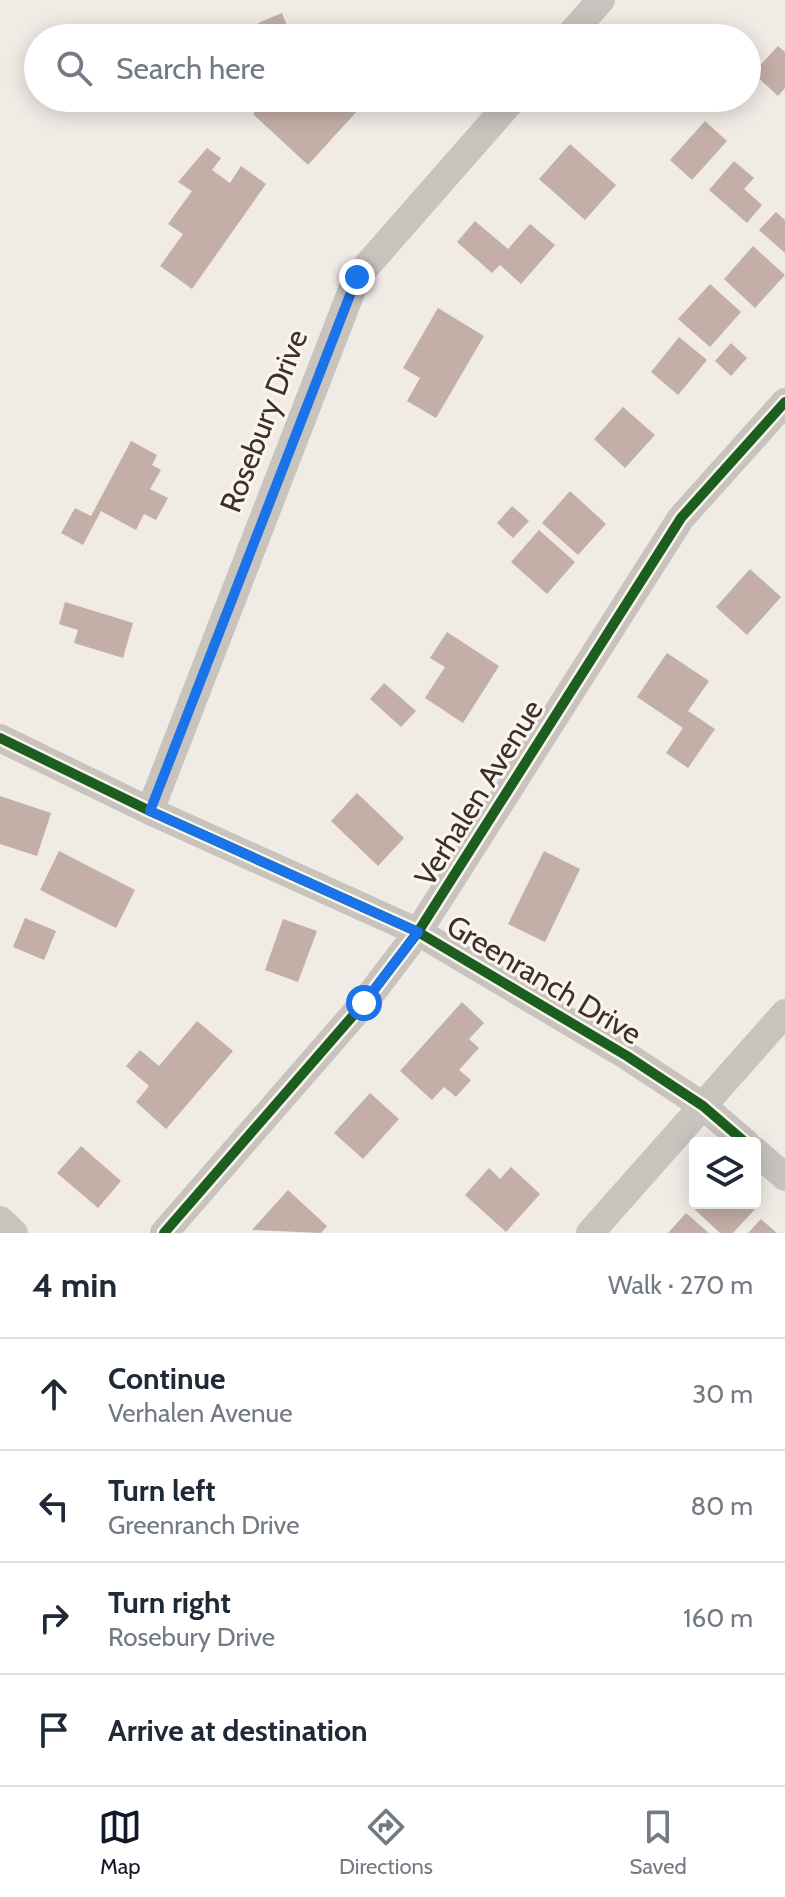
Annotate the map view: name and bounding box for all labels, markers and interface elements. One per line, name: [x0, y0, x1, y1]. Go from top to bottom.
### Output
search box: [24, 24, 761, 112]
icon: search: [52, 46, 96, 90]
text: Search here: [116, 50, 265, 87]
route end: [339, 259, 375, 295]
street label: Rosebury Drive: [212, 324, 315, 517]
street label: Verhalen Avenue: [406, 693, 551, 893]
street label: Greenranch Drive: [440, 907, 648, 1052]
route start: [346, 985, 382, 1021]
map controls: [689, 1137, 761, 1209]
button: layers: [689, 1137, 761, 1209]
text: 4 min: [32, 1264, 117, 1306]
text: Walk · 270 m: [608, 1269, 753, 1301]
text: Continue: [108, 1360, 225, 1397]
icon: ahead: [32, 1372, 76, 1416]
text: 30 m: [692, 1378, 753, 1410]
text: Verhalen Avenue: [108, 1397, 293, 1429]
text: Turn left: [108, 1472, 216, 1509]
icon: left: [32, 1484, 76, 1528]
text: 80 m: [690, 1490, 753, 1522]
text: Greenranch Drive: [108, 1509, 299, 1541]
text: Turn right: [108, 1584, 231, 1621]
icon: right: [32, 1596, 76, 1640]
text: 160 m: [683, 1602, 753, 1634]
text: Rosebury Drive: [108, 1621, 275, 1653]
icon: arrive: [32, 1708, 76, 1752]
text: Arrive at destination: [108, 1712, 368, 1749]
tab: Map: [98, 1805, 142, 1880]
tab: Directions: [339, 1805, 433, 1880]
tab: Saved: [630, 1805, 687, 1880]

